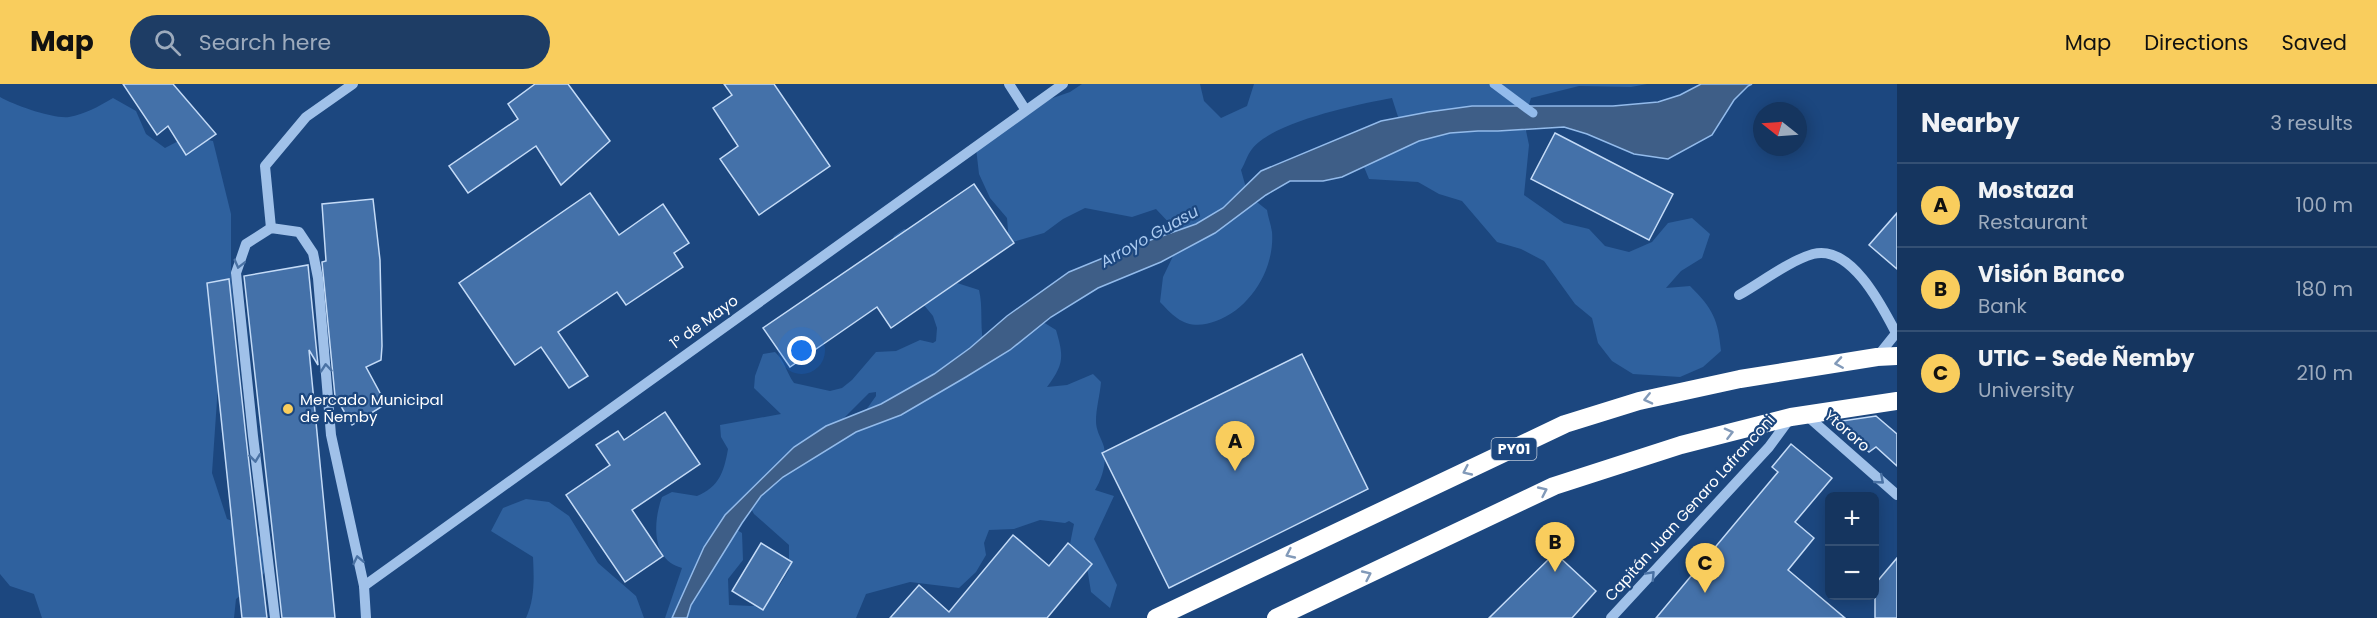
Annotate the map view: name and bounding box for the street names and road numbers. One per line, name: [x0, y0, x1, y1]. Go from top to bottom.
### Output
street label: 1º de Mayo: [665, 290, 742, 354]
street label: Ytororo: [1820, 405, 1875, 456]
street label: Capitán Juan Genaro Lafranconi: [1601, 411, 1779, 605]
road number: PY01: [1492, 438, 1537, 460]

